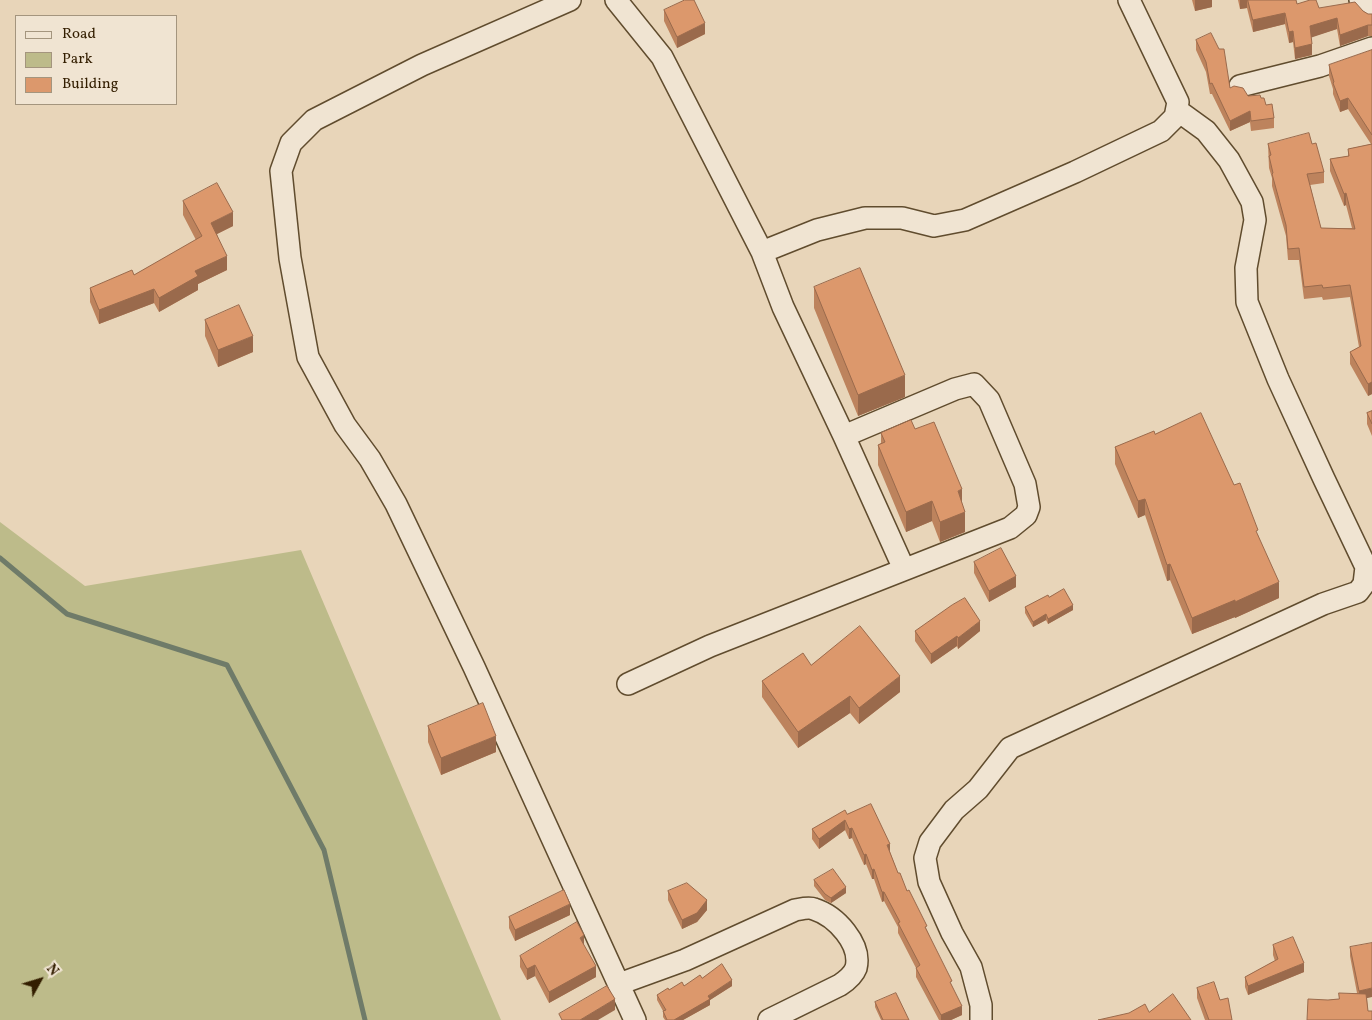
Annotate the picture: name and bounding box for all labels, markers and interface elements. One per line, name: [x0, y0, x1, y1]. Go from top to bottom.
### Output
legend: [15, 15, 178, 105]
text: Road: [62, 24, 96, 45]
text: Park: [62, 49, 93, 70]
text: Building: [62, 74, 118, 95]
north arrow: [15, 955, 65, 1005]
text: N: [41, 960, 63, 980]

